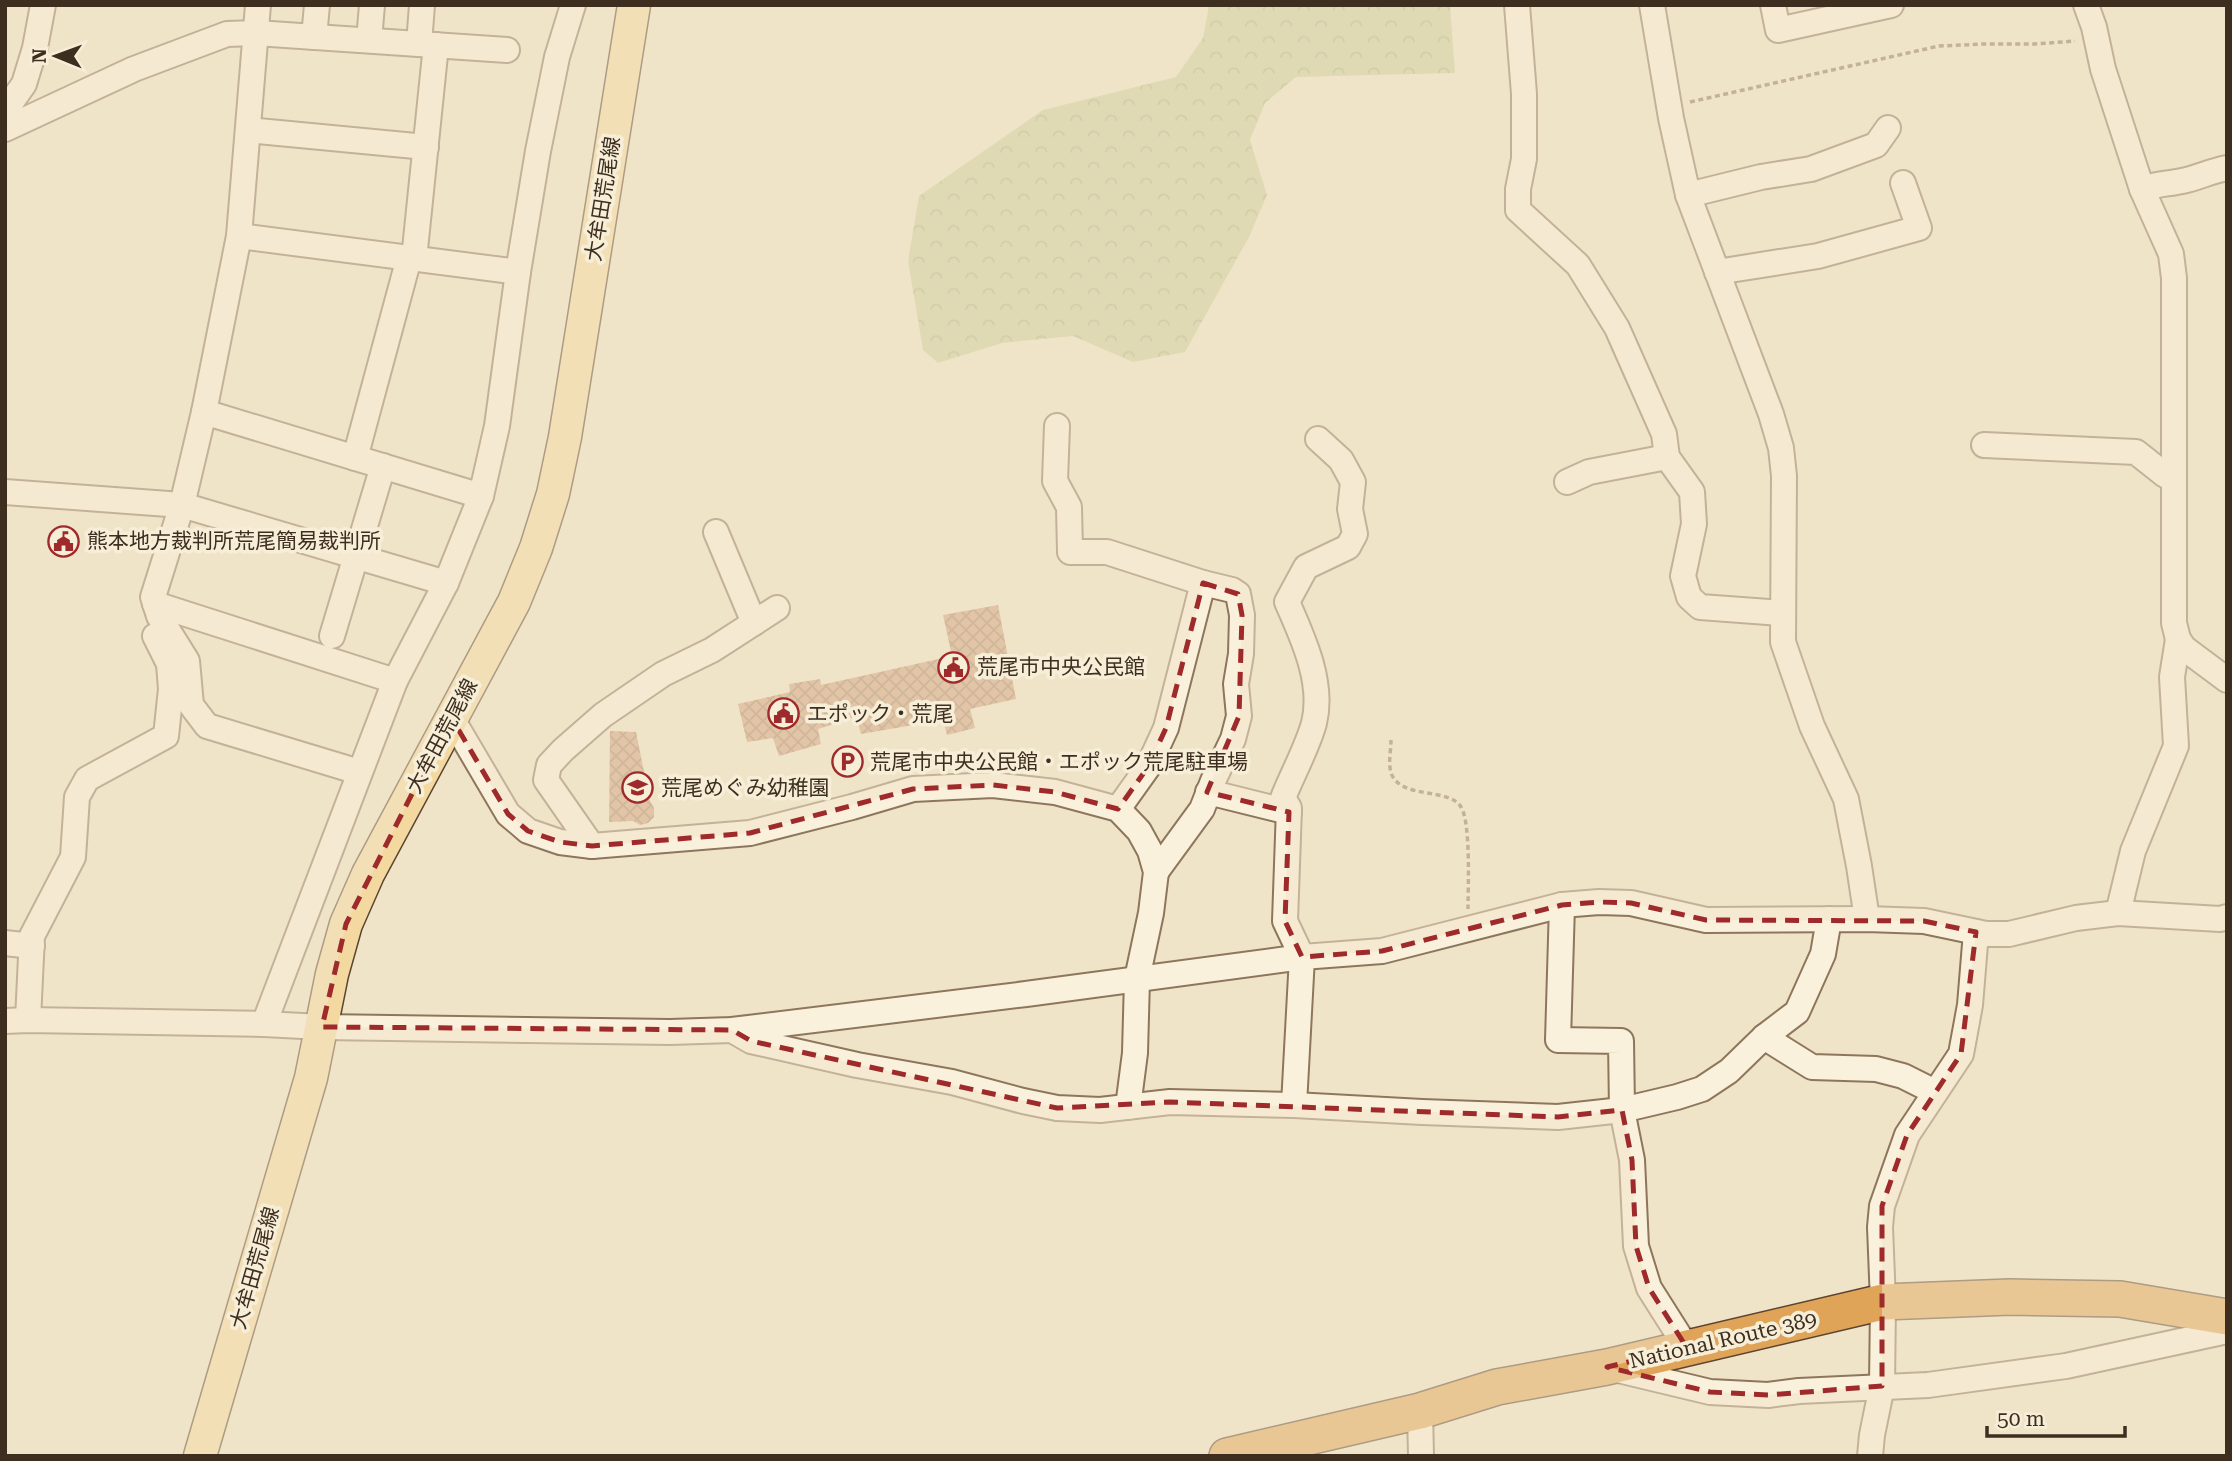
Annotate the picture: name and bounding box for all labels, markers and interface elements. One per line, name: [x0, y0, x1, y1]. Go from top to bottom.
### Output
north arrow: [21, 21, 91, 91]
text: N: [28, 48, 51, 63]
street label: 大牟田荒尾線: [581, 135, 625, 263]
public building icon: 熊本地方裁判所荒尾簡易裁判所: [47, 524, 81, 558]
place label: 熊本地方裁判所荒尾簡易裁判所: [87, 529, 381, 553]
public building icon: 荒尾市中央公民館: [937, 650, 971, 684]
place label: 荒尾市中央公民館: [977, 655, 1145, 679]
street label: 大牟田荒尾線: [402, 675, 482, 797]
public building icon: エポック・荒尾: [767, 697, 801, 731]
place label: エポック・荒尾: [807, 702, 954, 726]
parking icon: 荒尾市中央公民館・エポック荒尾駐車場: [830, 745, 864, 779]
place label: 荒尾市中央公民館・エポック荒尾駐車場: [870, 750, 1248, 774]
school or university icon: 荒尾めぐみ幼稚園: [621, 771, 655, 805]
place label: 荒尾めぐみ幼稚園: [661, 776, 830, 800]
street label: 大牟田荒尾線: [226, 1204, 284, 1332]
street label: National Route 389: [1627, 1307, 1819, 1373]
scale bar: [1987, 1394, 2125, 1438]
text: 50 m: [1997, 1407, 2045, 1431]

